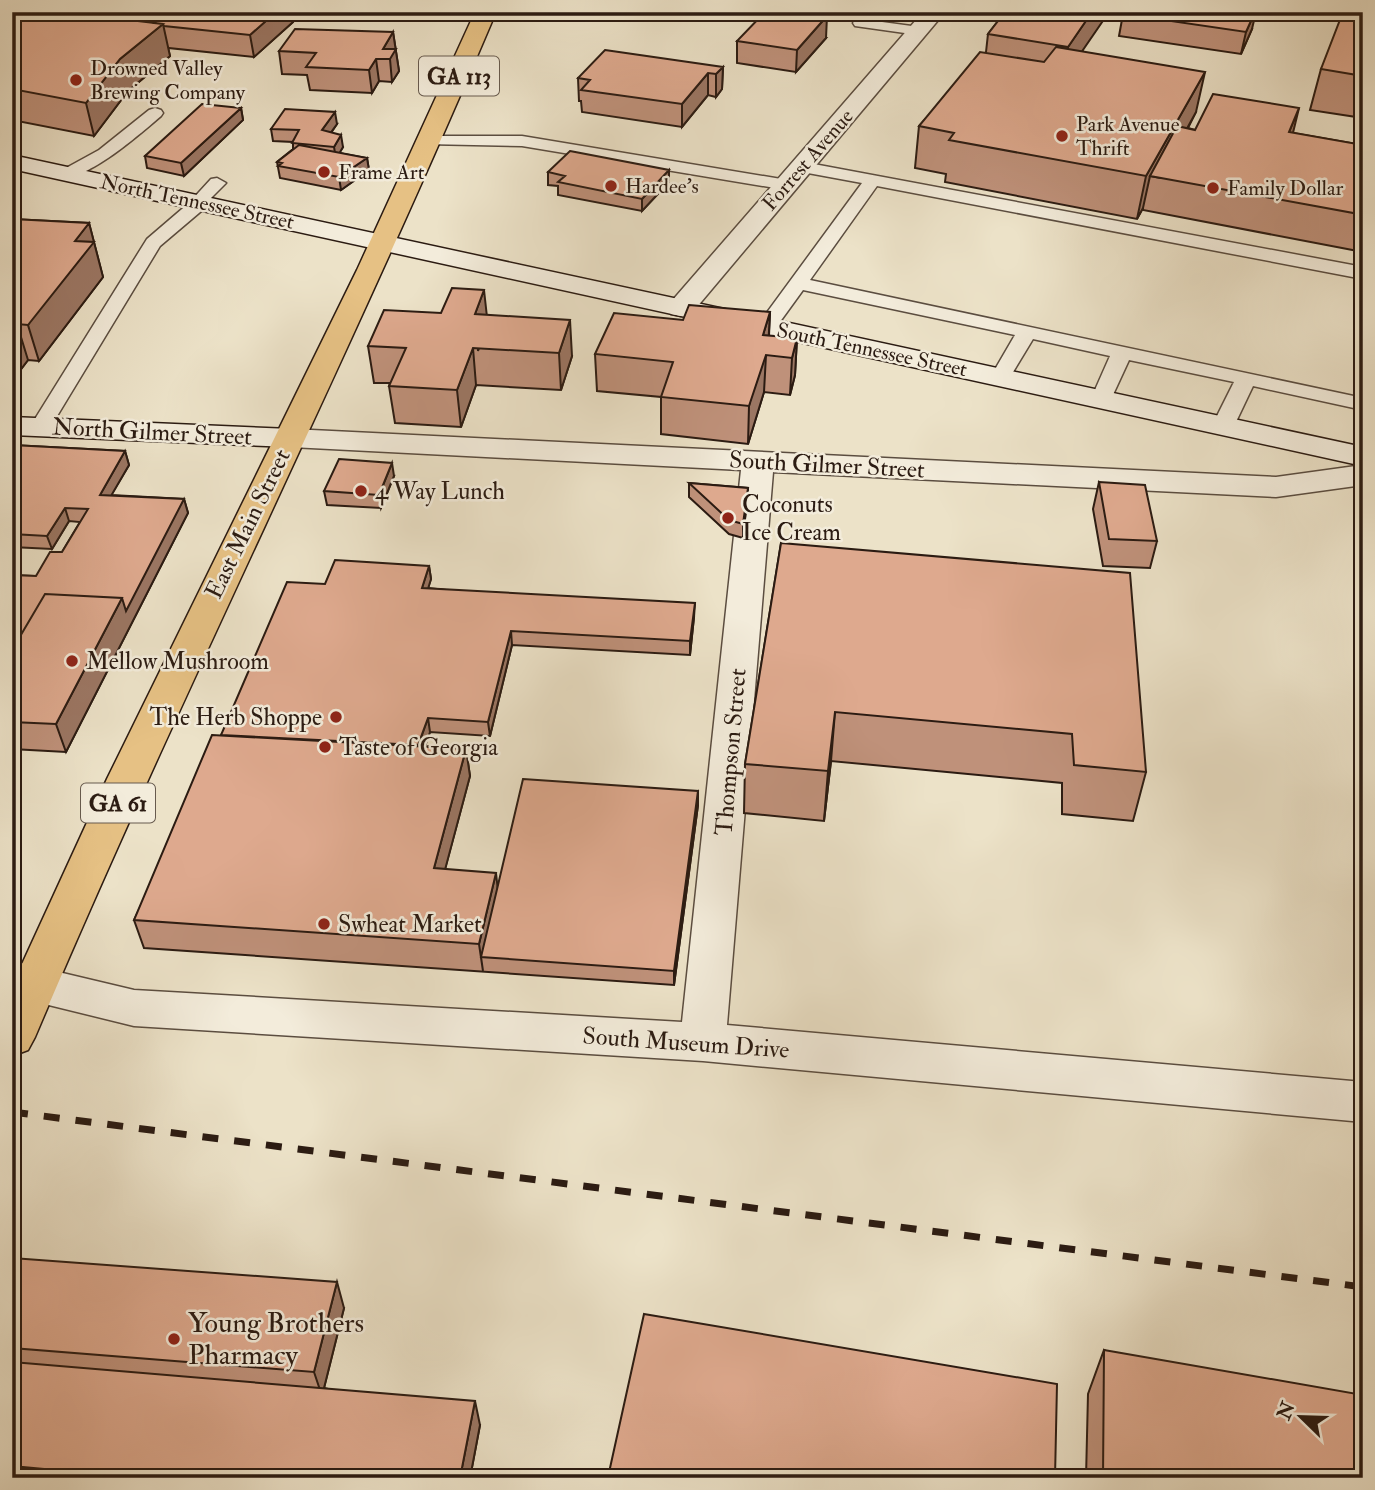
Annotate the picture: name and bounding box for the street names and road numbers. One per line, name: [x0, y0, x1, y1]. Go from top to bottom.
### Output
road number: GA 113: [419, 57, 499, 96]
street label: Forrest Avenue: [756, 103, 860, 217]
street label: North Tennessee Street: [98, 168, 297, 236]
street label: South Tennessee Street: [774, 317, 970, 383]
street label: North Gilmer Street: [51, 411, 253, 453]
street label: East Main Street: [198, 444, 298, 604]
street label: South Gilmer Street: [728, 444, 926, 486]
street label: Thompson Street: [708, 667, 754, 837]
road number: GA 61: [81, 783, 155, 822]
street label: South Museum Drive: [582, 1020, 790, 1066]

